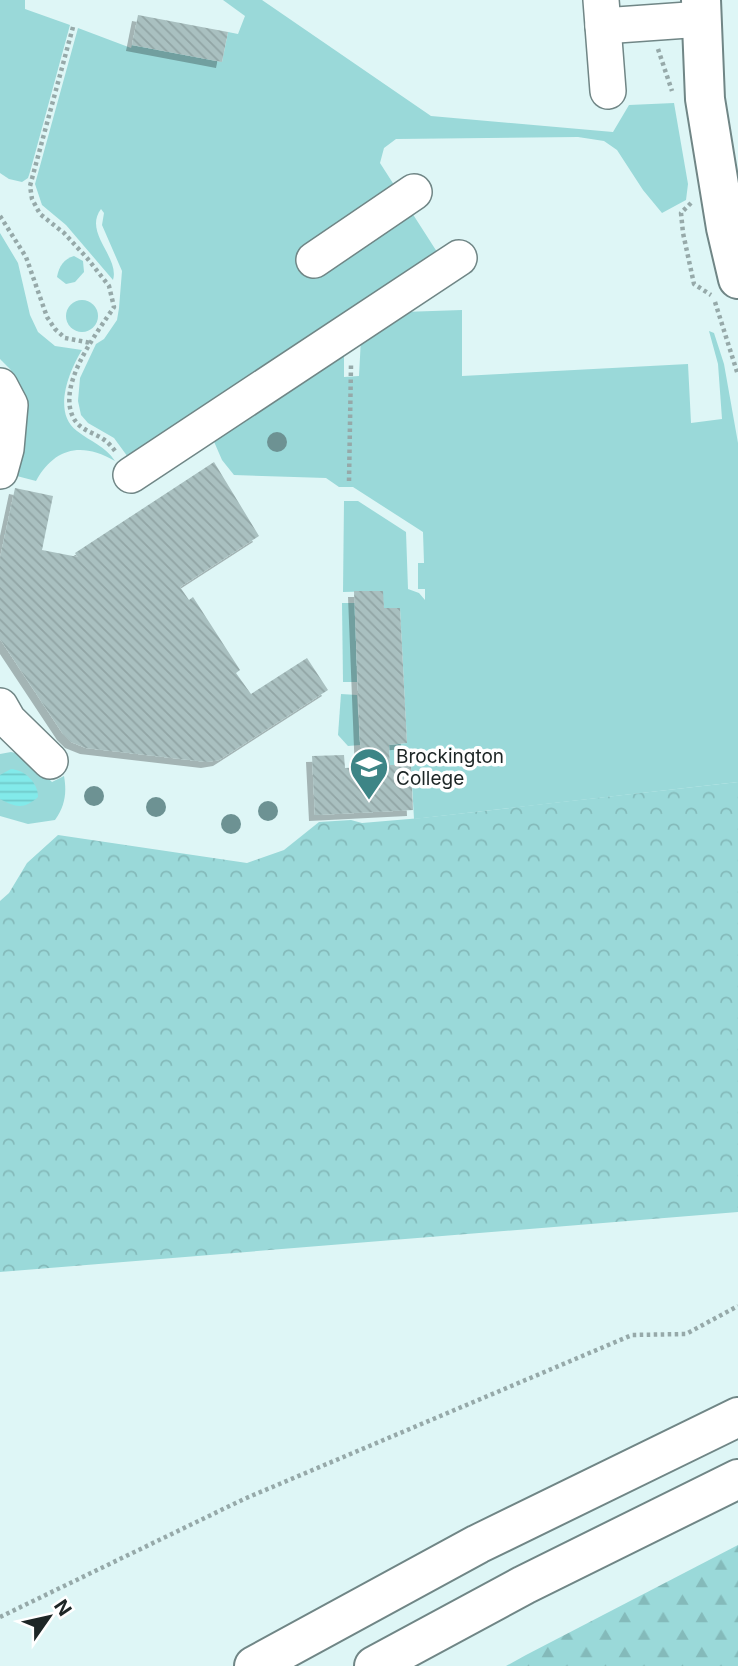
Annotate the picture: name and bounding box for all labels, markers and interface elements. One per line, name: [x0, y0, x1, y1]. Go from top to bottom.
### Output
place label: Brockington College: [396, 745, 504, 790]
school or university icon: Brockington College: [348, 746, 390, 801]
north arrow: [14, 1582, 84, 1652]
text: N: [49, 1595, 76, 1620]

